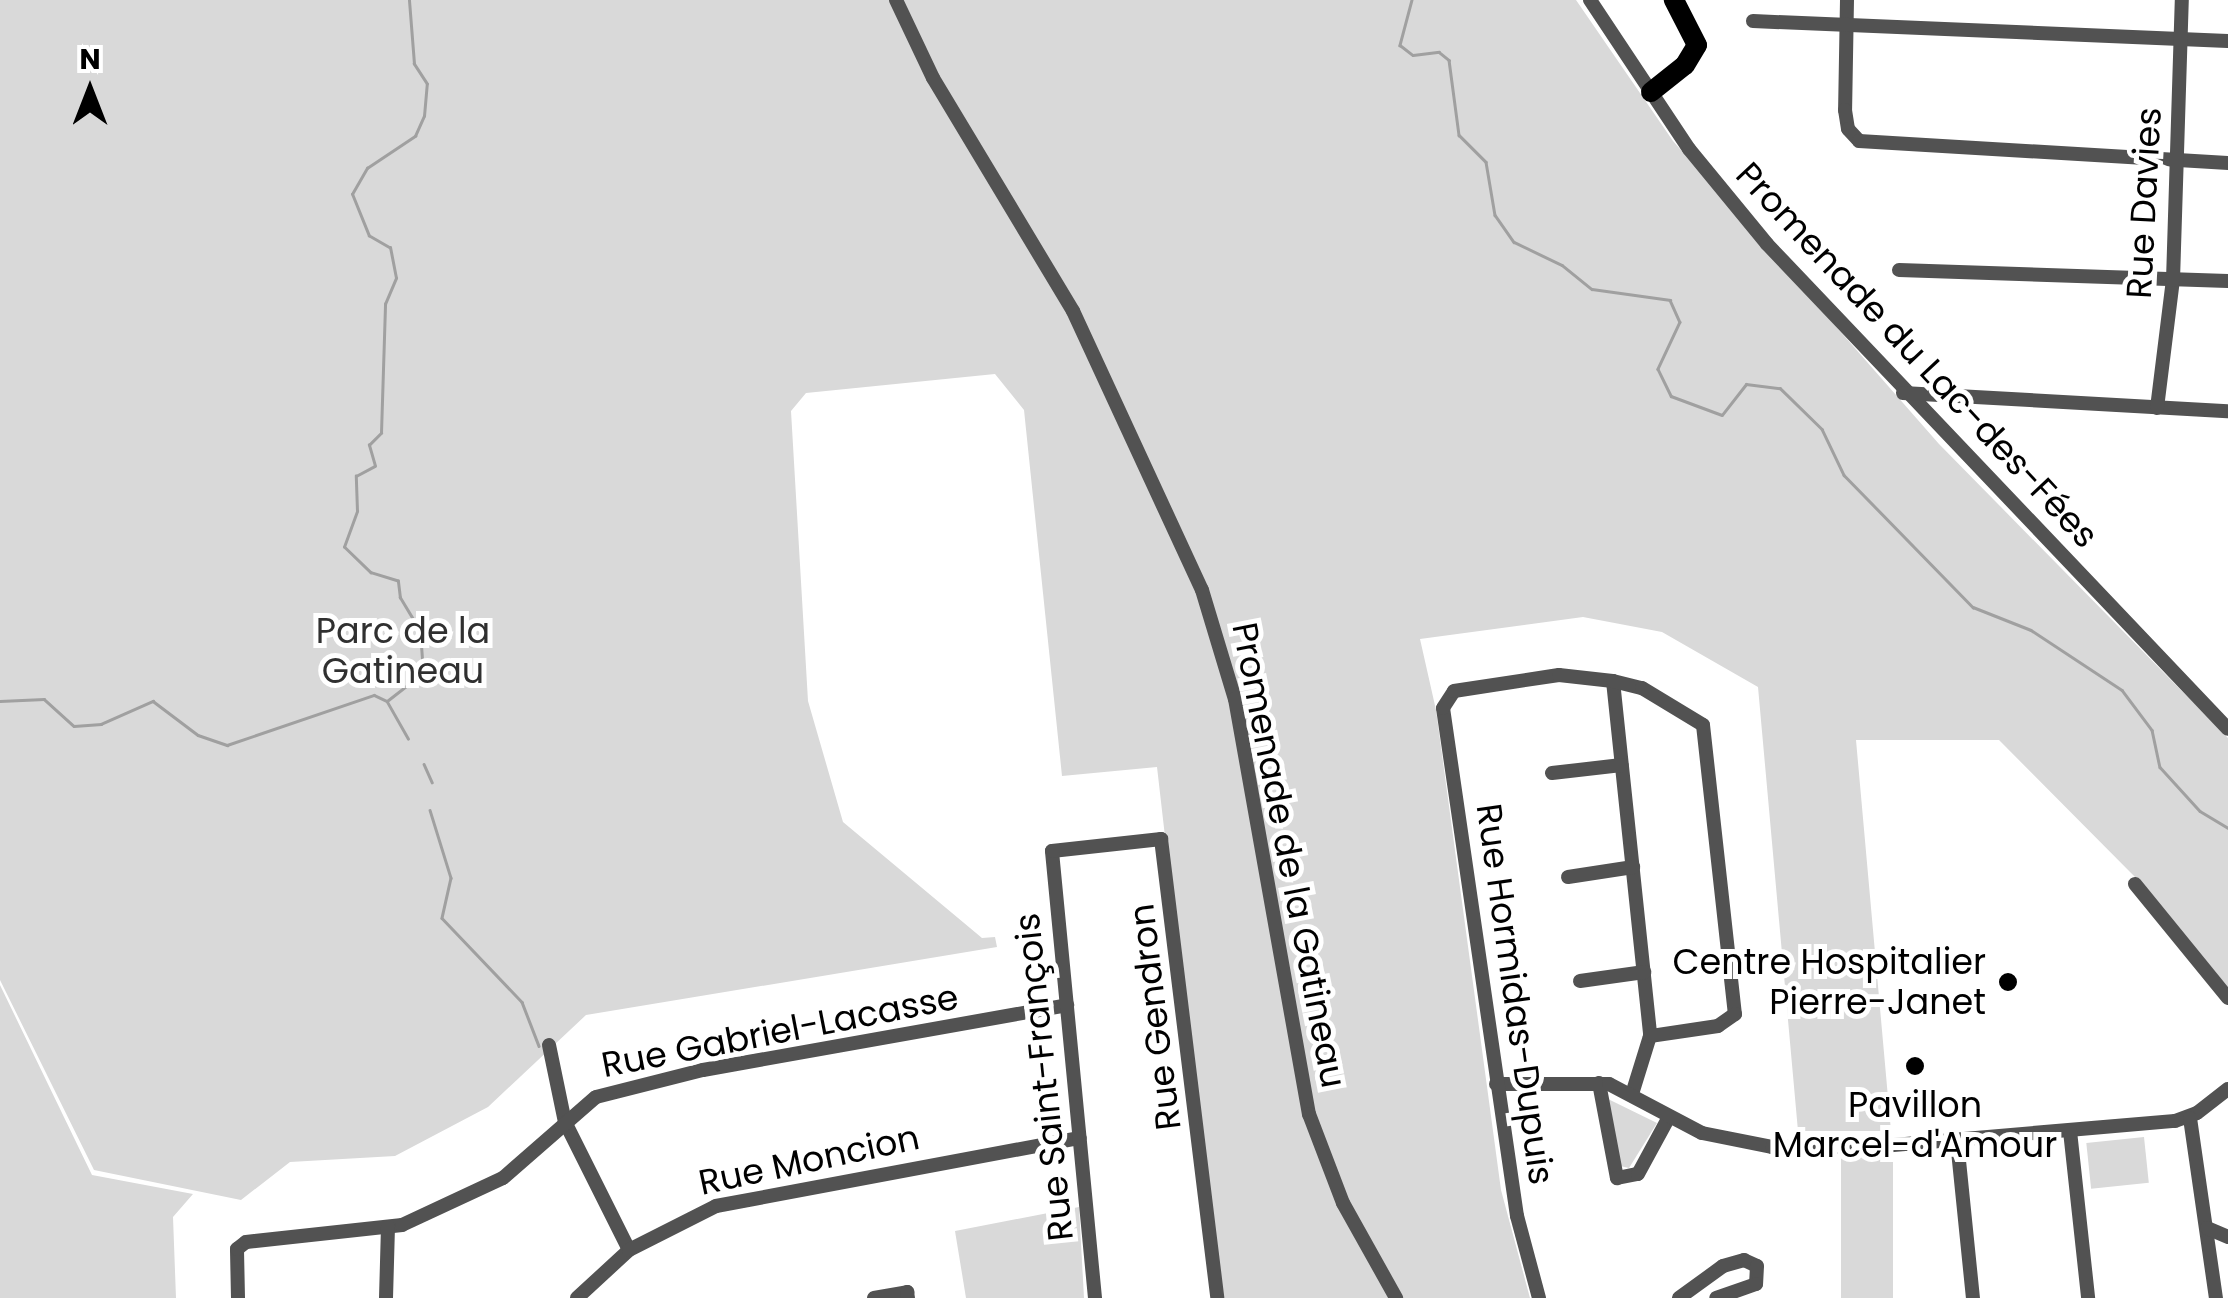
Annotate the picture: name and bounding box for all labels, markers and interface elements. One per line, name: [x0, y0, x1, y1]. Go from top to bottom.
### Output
north arrow: [40, 40, 140, 140]
text: N: [79, 40, 101, 79]
street label: Rue Davies: [2118, 106, 2170, 300]
street label: Promenade du Lac-des-Fées: [1727, 154, 2107, 556]
park label: Parc de la Gatineau: [316, 610, 490, 692]
street label: Promenade de la Gatineau: [1223, 619, 1355, 1091]
street label: Rue Hormidas-Dupuis: [1467, 801, 1563, 1187]
street label: Rue Gendron: [1120, 902, 1190, 1132]
street label: Rue Saint-François: [1006, 911, 1082, 1243]
place label: Centre Hospitalier Pierre-Janet: [1673, 941, 1986, 1023]
marker: Centre Hospitalier Pierre-Janet: [1995, 969, 2021, 995]
street label: Rue Gabriel-Lacasse: [598, 976, 962, 1086]
marker: Pavillon Marcel-d'Amour: [1902, 1053, 1928, 1079]
place label: Pavillon Marcel-d'Amour: [1773, 1084, 2057, 1166]
street label: Rue Moncion: [695, 1116, 923, 1204]

